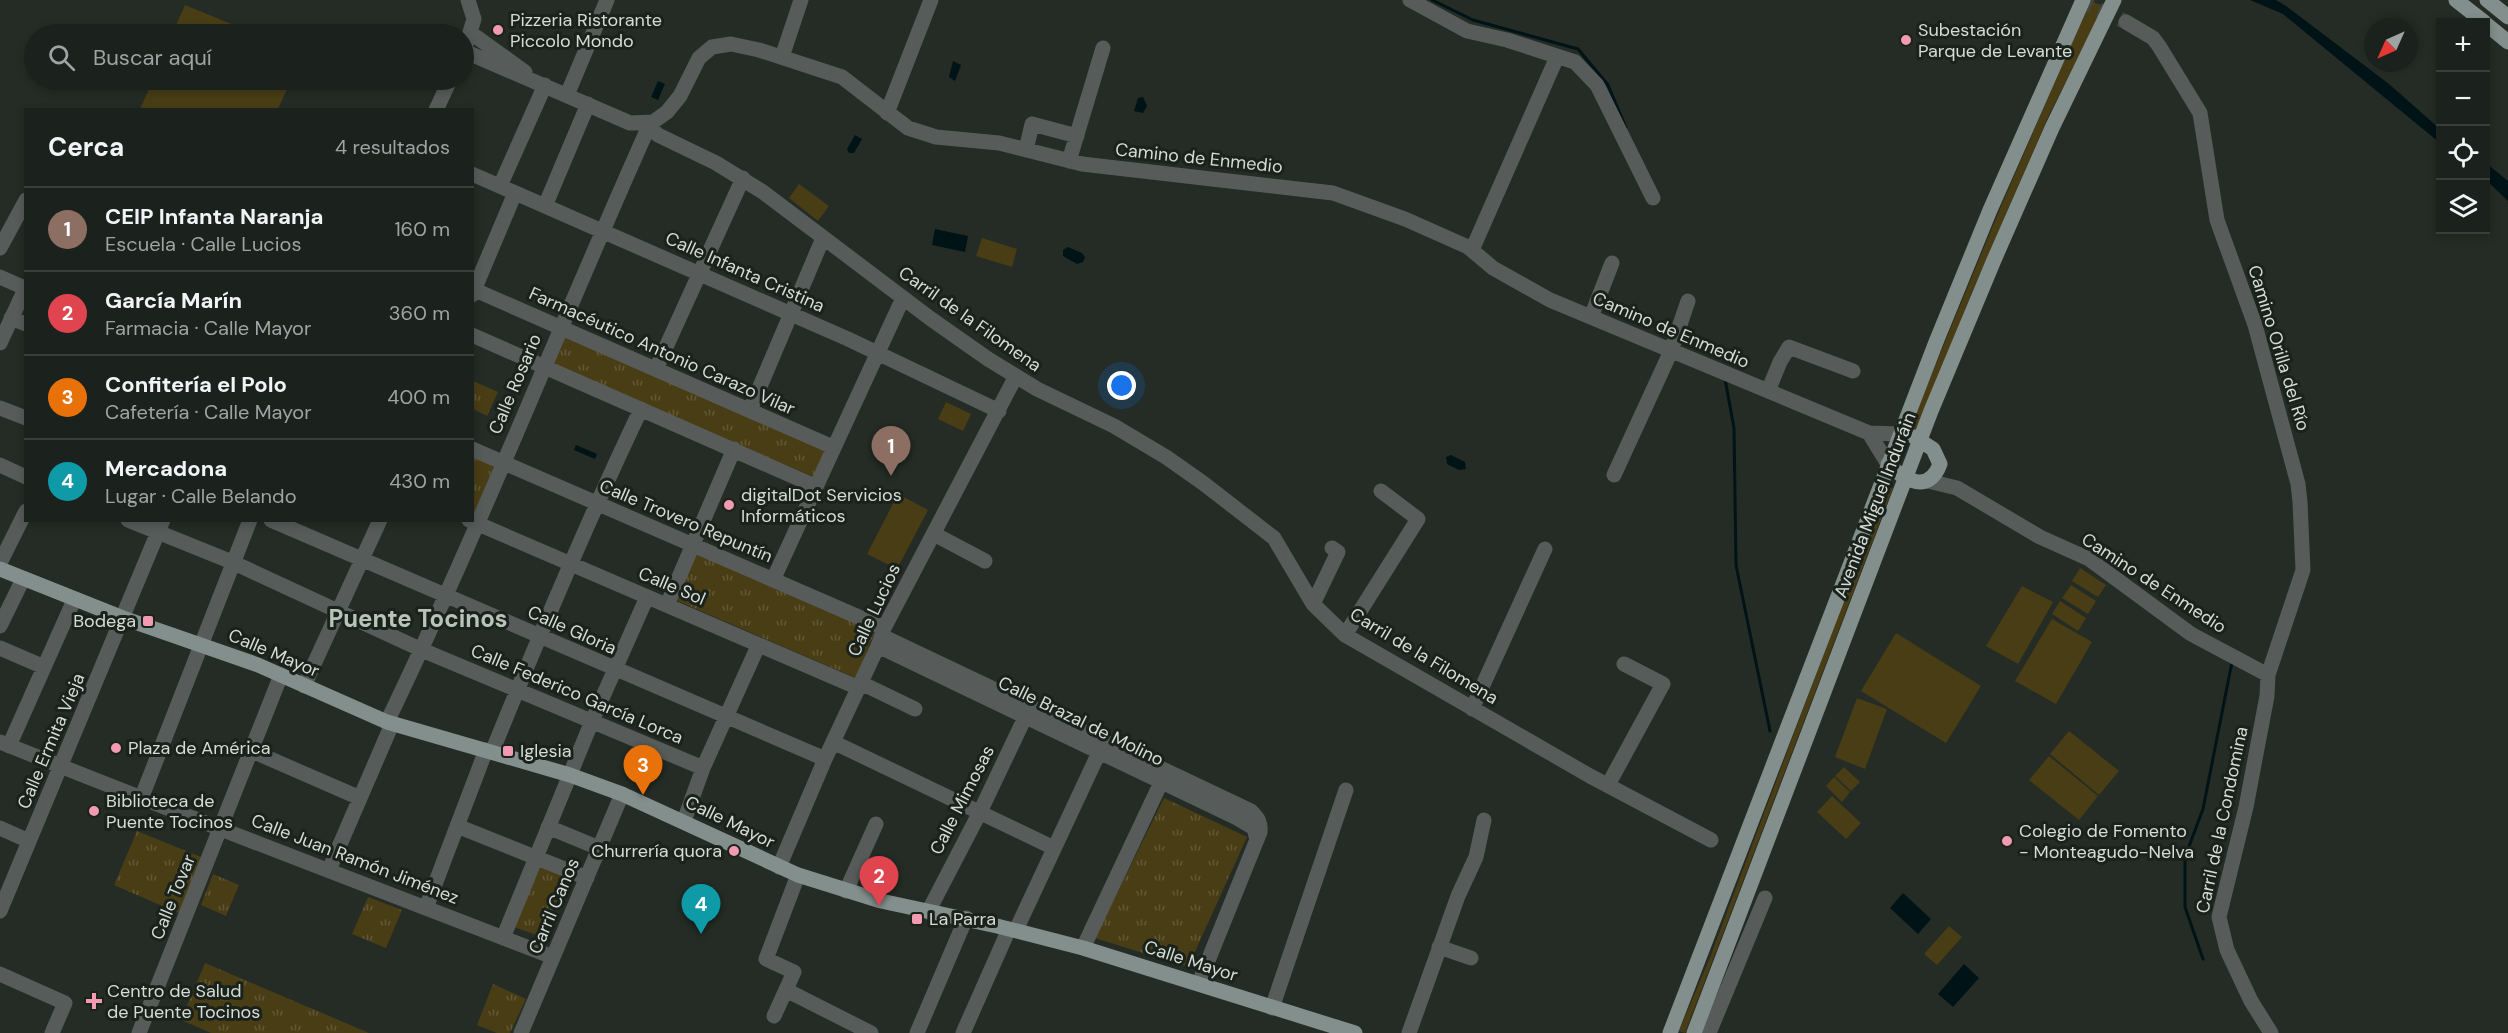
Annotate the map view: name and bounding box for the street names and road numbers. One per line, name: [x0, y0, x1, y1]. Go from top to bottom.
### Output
street label: Camino de Enmedio: [1114, 137, 1284, 179]
street label: Calle Infanta Cristina: [662, 226, 828, 318]
street label: Carril de la Filomena: [894, 261, 1046, 377]
street label: Camino Orilla del Río: [2242, 262, 2316, 434]
street label: Farmacéutico Antonio Carazo Vilar: [525, 281, 799, 421]
street label: Camino de Enmedio: [1589, 286, 1753, 374]
street label: Calle Rosario: [483, 330, 547, 438]
street label: Avenida Miguel Induráin: [1829, 409, 1921, 601]
street label: Calle Trovero Repuntín: [596, 474, 776, 568]
street label: Camino de Enmedio: [2077, 527, 2231, 639]
street label: Calle Lucios: [842, 560, 906, 660]
street label: Calle Sol: [635, 561, 709, 611]
street label: Calle Gloria: [524, 600, 620, 660]
street label: Carril de la Filomena: [1345, 602, 1503, 710]
street label: Calle Mayor: [225, 623, 324, 683]
street label: Calle Federico García Lorca: [467, 638, 687, 750]
street label: Calle Ermita Vieja: [12, 669, 90, 813]
street label: Calle Brazal de Molino: [994, 670, 1168, 772]
street label: Carril de la Condomina: [2190, 724, 2254, 916]
street label: Calle Mimosas: [924, 741, 1000, 859]
street label: Calle Mayor: [681, 790, 779, 854]
street label: Calle Juan Ramón Jiménez: [248, 808, 462, 910]
street label: Calle Tovar: [145, 851, 201, 943]
street label: Carril Canos: [523, 854, 585, 958]
street label: Calle Mayor: [1141, 935, 1241, 987]

